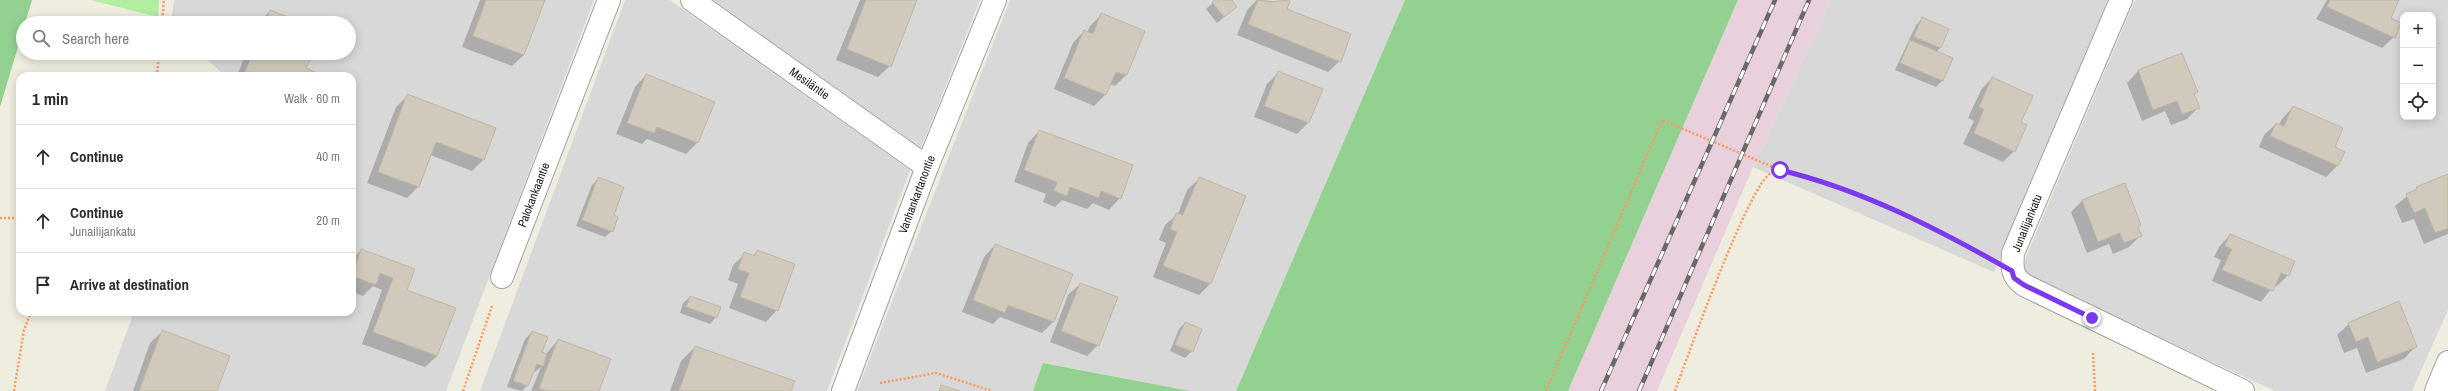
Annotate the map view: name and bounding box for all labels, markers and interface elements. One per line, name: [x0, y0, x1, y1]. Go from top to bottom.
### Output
map controls: [2400, 12, 2436, 120]
button: +: [2400, 12, 2436, 48]
search box: [16, 16, 356, 60]
icon: search: [30, 27, 52, 49]
text: Search here: [62, 28, 129, 49]
button: −: [2400, 48, 2436, 84]
street label: Mesiläntie: [786, 64, 833, 103]
button: locate: [2400, 84, 2436, 120]
text: 1 min: [32, 87, 68, 110]
text: Walk · 60 m: [284, 90, 340, 107]
icon: ahead: [32, 146, 54, 168]
text: Continue: [70, 146, 123, 167]
text: 40 m: [316, 148, 340, 165]
street label: Vanhankartanontie: [895, 153, 939, 236]
street label: Palokankaantie: [514, 160, 553, 230]
route start: [1771, 161, 1789, 179]
street label: Junailijankatu: [2008, 192, 2046, 254]
text: Continue: [70, 202, 123, 223]
icon: ahead: [32, 210, 54, 232]
text: 20 m: [316, 212, 340, 229]
text: Junailijankatu: [70, 223, 136, 240]
icon: arrive: [32, 274, 54, 296]
text: Arrive at destination: [70, 274, 189, 295]
route end: [2083, 309, 2101, 327]

